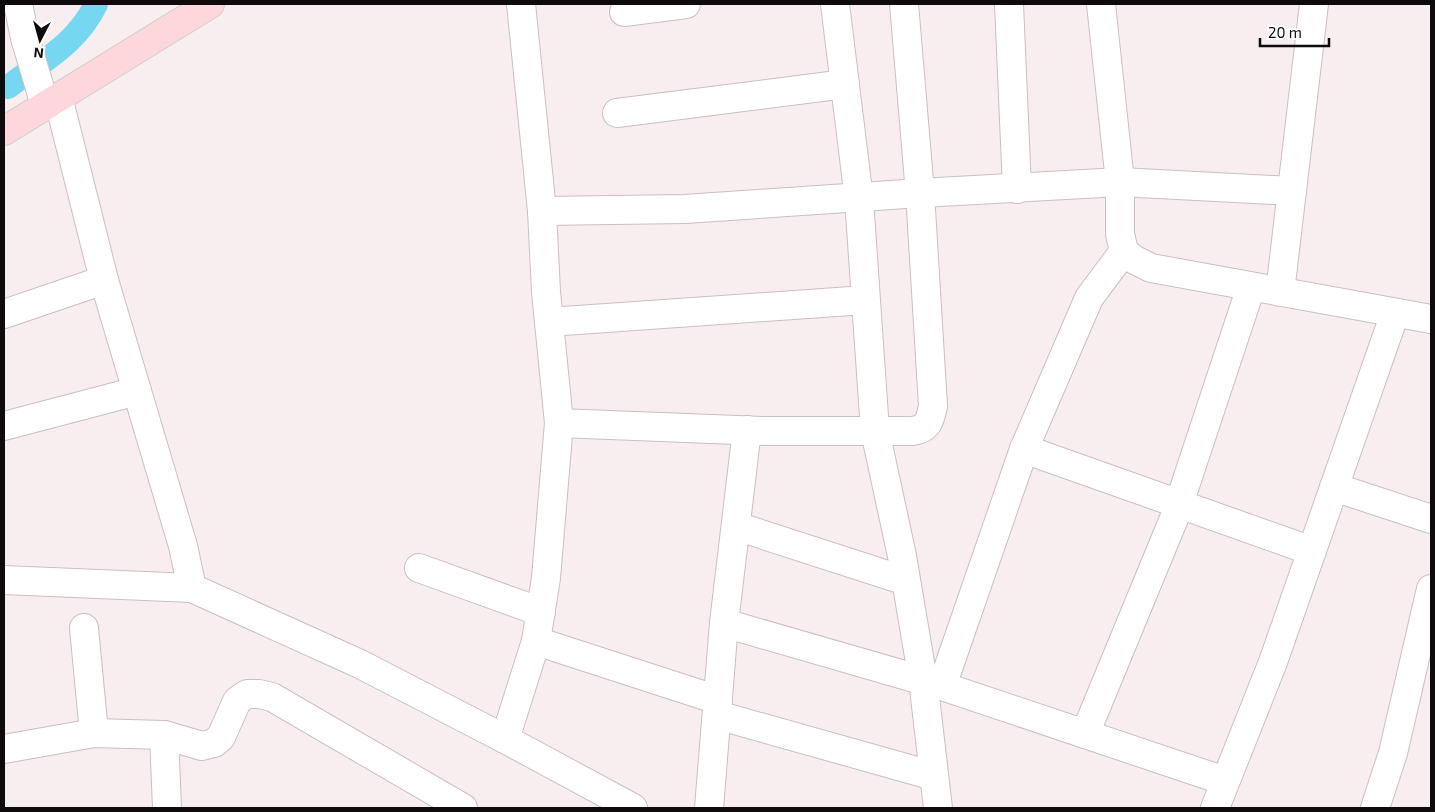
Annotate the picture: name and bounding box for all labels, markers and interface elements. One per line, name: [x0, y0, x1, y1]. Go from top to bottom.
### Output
north arrow: [15, 15, 65, 65]
scale bar: [1260, 15, 1329, 47]
text: 20 m: [1268, 23, 1302, 41]
text: N: [33, 44, 45, 62]

